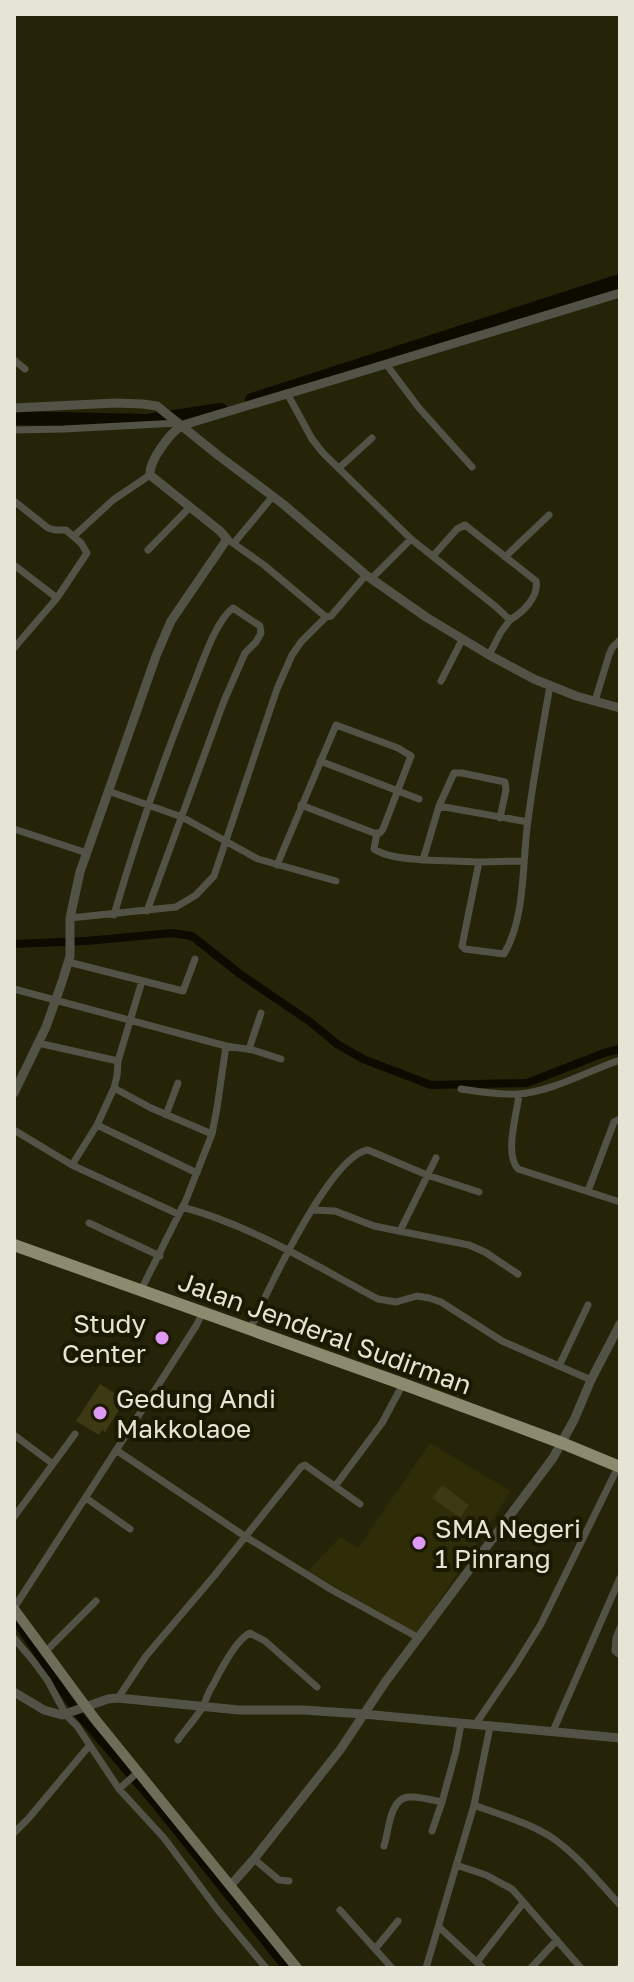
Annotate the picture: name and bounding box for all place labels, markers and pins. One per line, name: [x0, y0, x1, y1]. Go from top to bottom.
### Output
place label: Study Center: [62, 1308, 146, 1369]
marker: Study Center: [153, 1329, 171, 1347]
place label: Gedung Andi Makkolaoe: [116, 1383, 276, 1444]
marker: Gedung Andi Makkolaoe: [91, 1404, 109, 1422]
place label: SMA Negeri 1 Pinrang: [435, 1513, 581, 1574]
marker: SMA Negeri 1 Pinrang: [410, 1534, 428, 1552]

